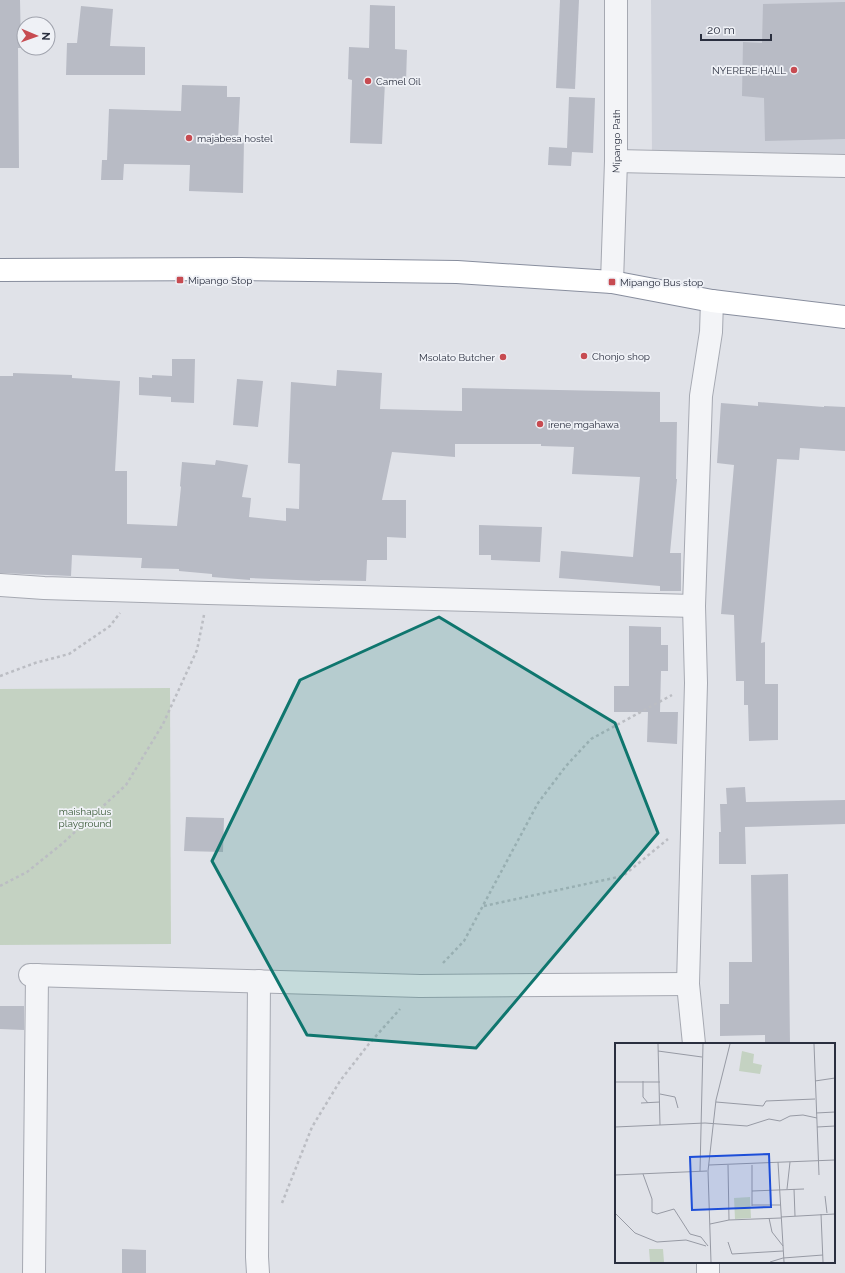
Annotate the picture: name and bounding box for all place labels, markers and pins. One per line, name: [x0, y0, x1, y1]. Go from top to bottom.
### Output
place label: NYERERE HALL: [712, 65, 786, 76]
marker: NYERERE HALL: [789, 65, 799, 75]
marker: Camel Oil: [363, 76, 373, 86]
place label: Camel Oil: [376, 76, 421, 87]
marker: majabesa hostel: [184, 133, 194, 143]
place label: majabesa hostel: [197, 133, 273, 144]
marker: Mipango Stop: [175, 275, 185, 285]
place label: Mipango Stop: [188, 275, 252, 286]
marker: Mipango Bus stop: [607, 277, 617, 287]
place label: Mipango Bus stop: [620, 277, 703, 288]
marker: Chonjo shop: [579, 351, 589, 361]
place label: Chonjo shop: [592, 351, 650, 362]
place label: Msolato Butcher: [419, 352, 495, 363]
marker: Msolato Butcher: [498, 352, 508, 362]
marker: irene mgahawa: [535, 419, 545, 429]
place label: irene mgahawa: [548, 419, 619, 430]

